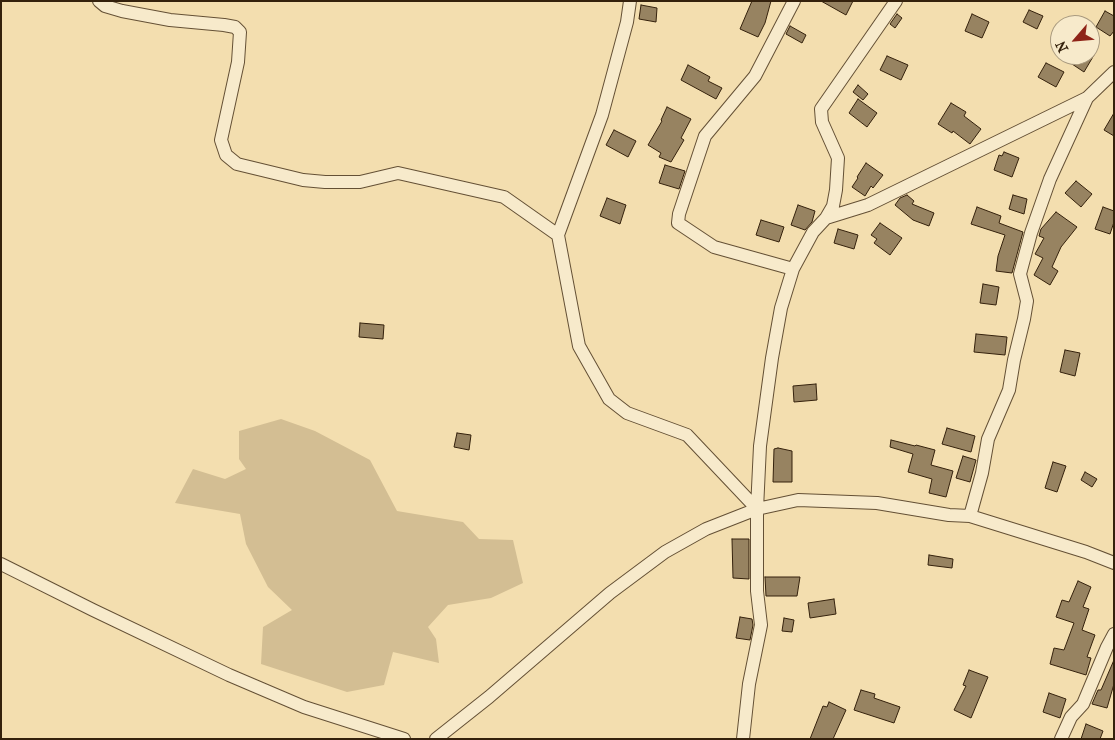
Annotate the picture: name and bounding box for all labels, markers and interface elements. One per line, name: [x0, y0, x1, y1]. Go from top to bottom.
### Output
north arrow: [1050, 15, 1100, 65]
text: N: [1052, 38, 1072, 55]

